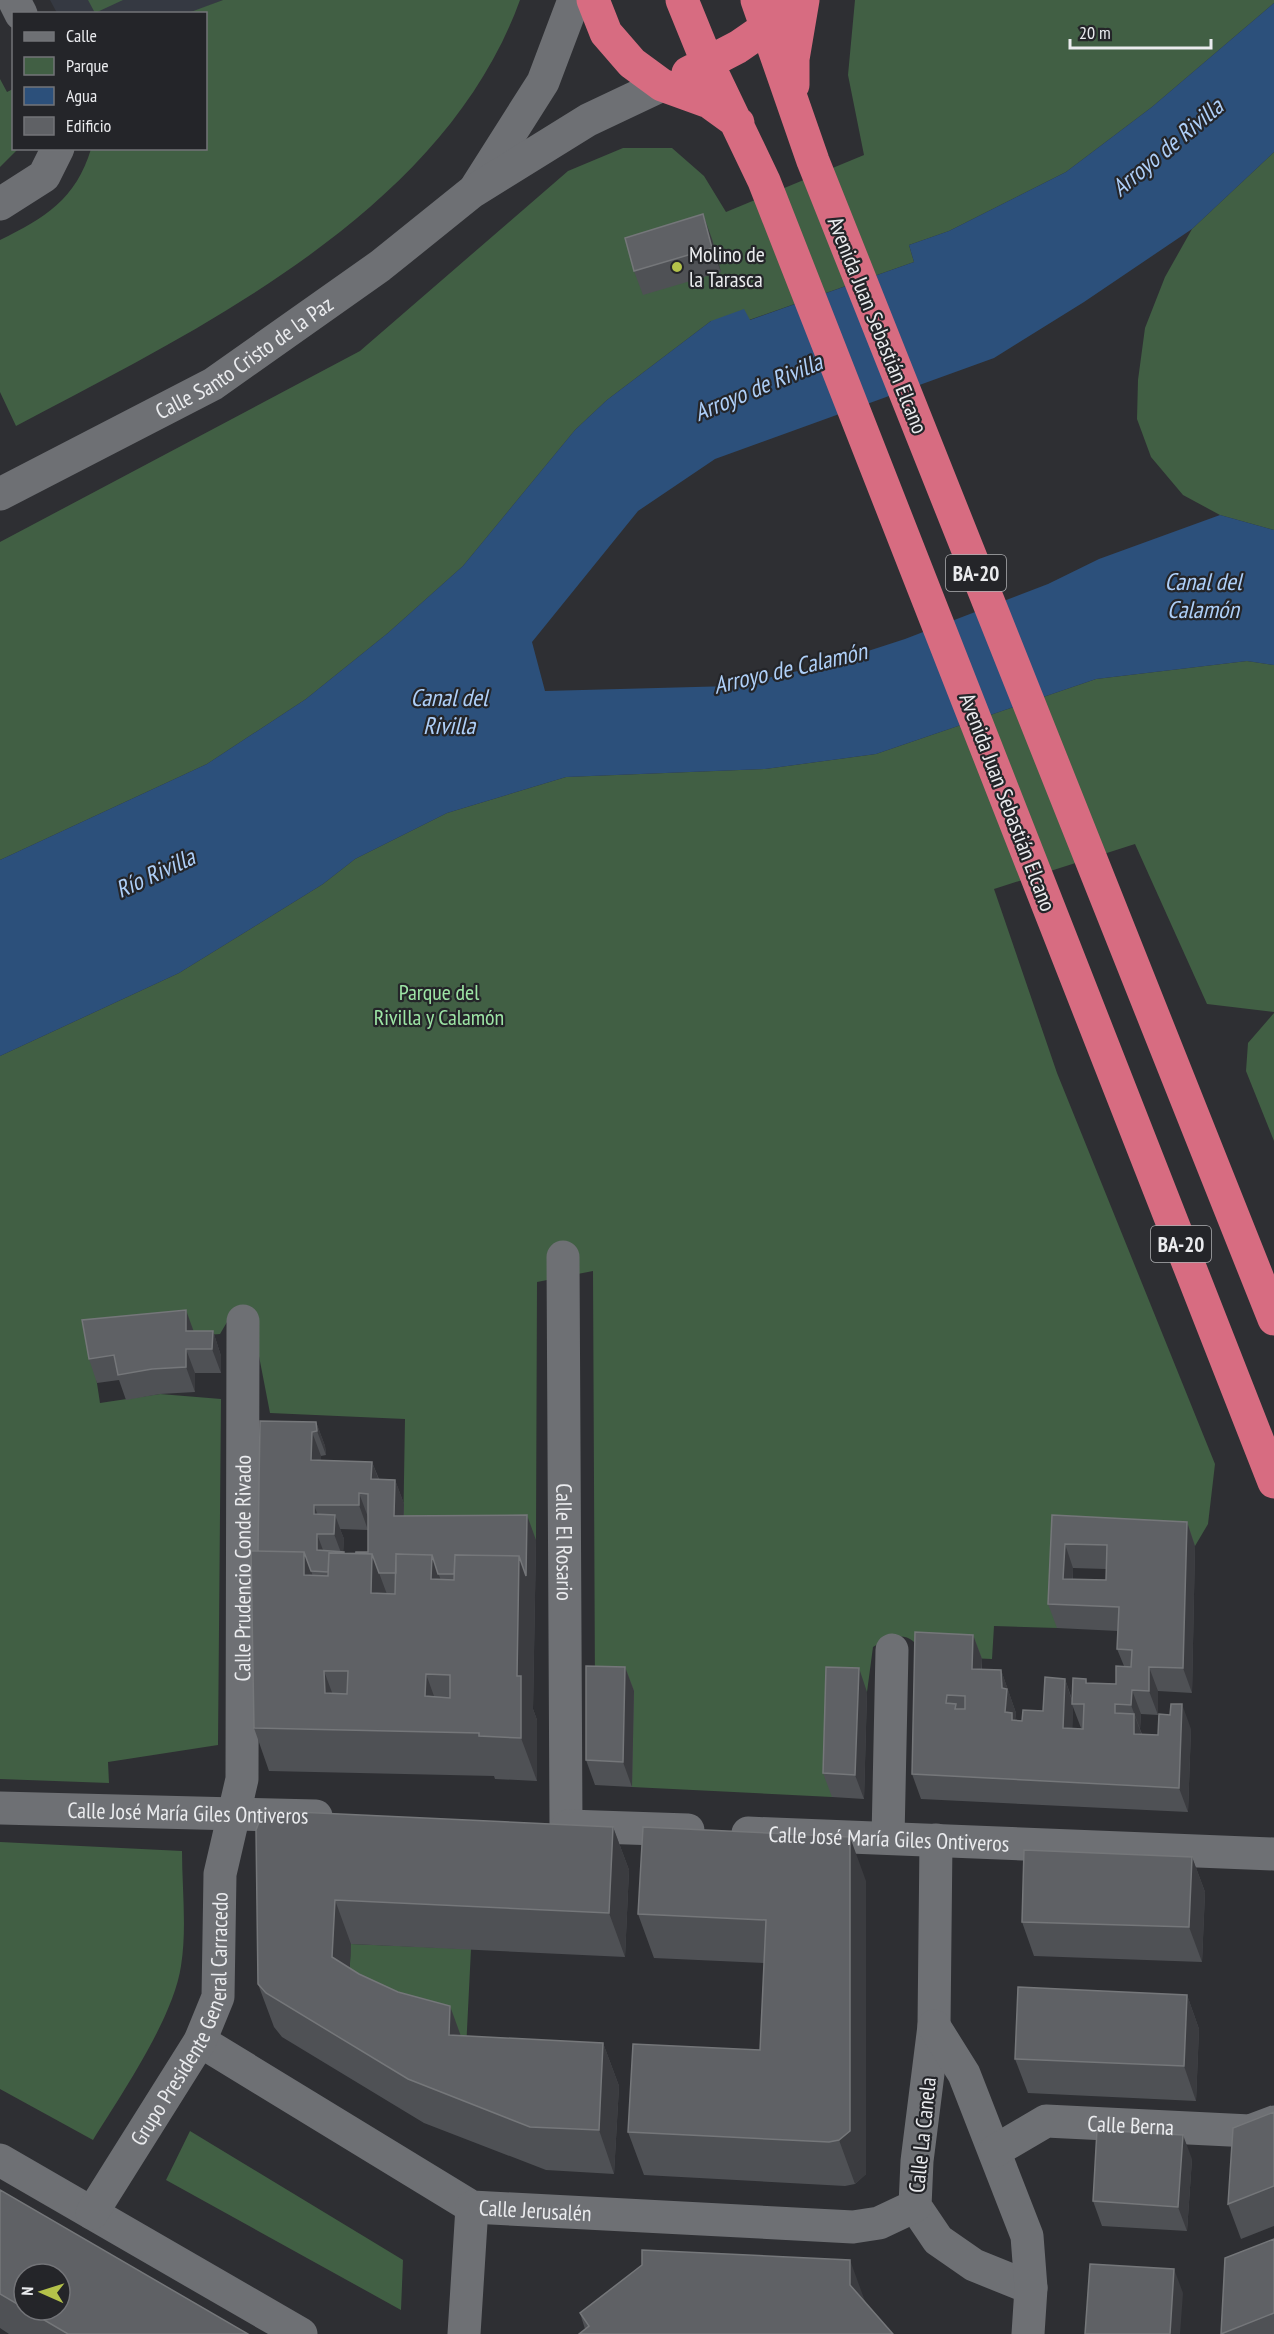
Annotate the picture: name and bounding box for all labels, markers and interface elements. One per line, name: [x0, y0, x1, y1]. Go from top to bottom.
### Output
legend: [12, 12, 207, 150]
scale bar: [1070, 12, 1211, 50]
text: 20 m: [1079, 21, 1111, 44]
text: Calle: [66, 24, 97, 47]
text: Parque: [66, 54, 109, 77]
text: Agua: [66, 84, 97, 107]
water label: Arroyo de Rivilla: [1105, 90, 1230, 203]
text: Edificio: [66, 114, 112, 137]
street label: Avenida Juan Sebastián Elcano: [822, 213, 934, 437]
place label: Molino de la Tarasca: [689, 240, 765, 293]
marker: Molino de la Tarasca: [670, 260, 684, 274]
street label: Calle Santo Cristo de la Paz: [151, 290, 338, 425]
water label: Arroyo de Rivilla: [689, 346, 828, 428]
road number: BA-20: [946, 555, 1006, 591]
water label: Canal del Calamón: [1165, 566, 1244, 625]
water label: Arroyo de Calamón: [710, 635, 871, 701]
water label: Canal del Rivilla: [411, 682, 490, 741]
street label: Avenida Juan Sebastián Elcano: [953, 689, 1063, 915]
water label: Río Rivilla: [110, 841, 201, 905]
park label: Parque del Rivilla y Calamón: [374, 978, 504, 1031]
road number: BA-20: [1151, 1226, 1211, 1262]
street label: Calle Prudencio Conde Rivado: [228, 1455, 257, 1681]
street label: Calle El Rosario: [550, 1483, 579, 1601]
street label: Calle José María Giles Ontiveros: [67, 1796, 309, 1830]
street label: Calle José María Giles Ontiveros: [768, 1820, 1010, 1857]
street label: Grupo Presidente General Carracedo: [124, 1892, 234, 2151]
street label: Calle La Canela: [902, 2076, 942, 2194]
street label: Calle Berna: [1087, 2109, 1175, 2141]
street label: Calle Jerusalén: [478, 2193, 592, 2227]
north arrow: [12, 2262, 72, 2322]
text: N: [17, 2286, 37, 2296]

